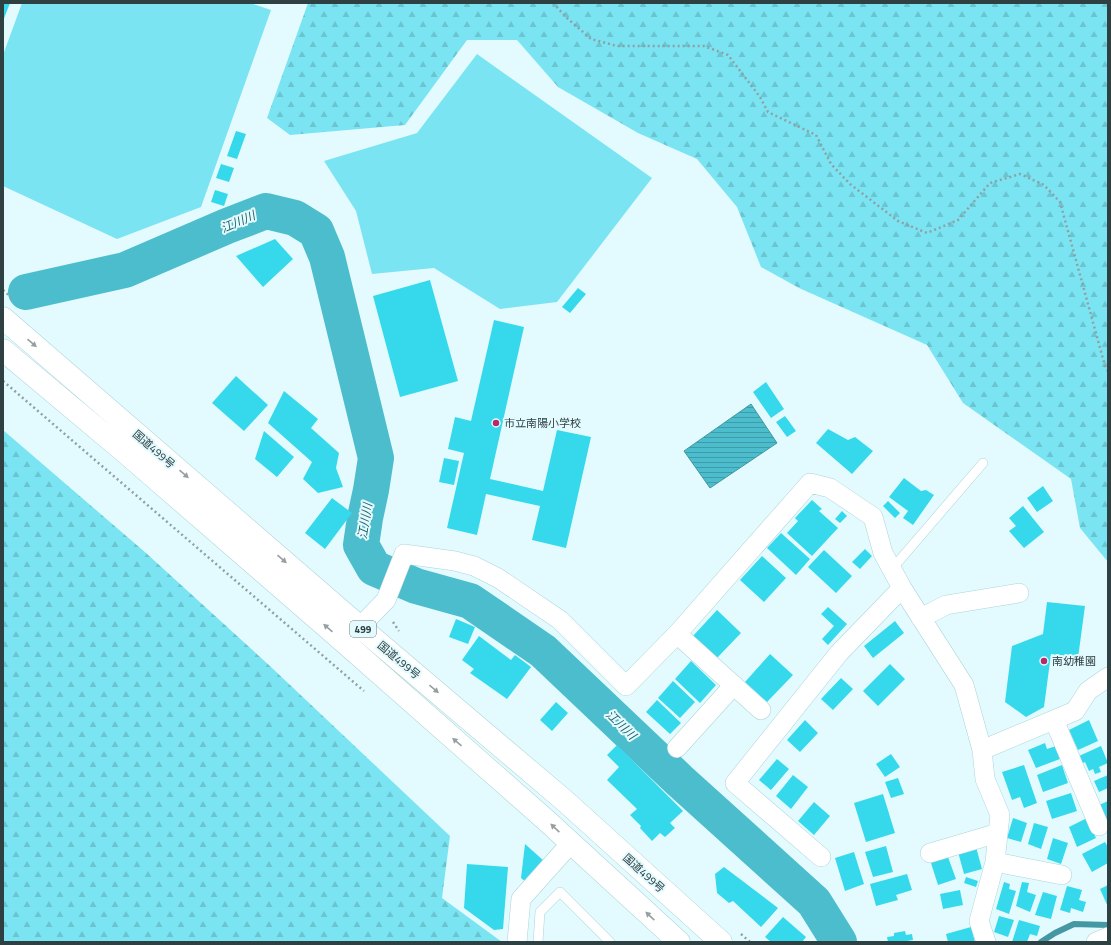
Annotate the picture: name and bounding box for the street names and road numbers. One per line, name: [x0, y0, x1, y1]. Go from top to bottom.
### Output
street label: 国道499号: [129, 426, 179, 472]
road number: 499: [350, 621, 376, 637]
street label: 国道499号: [374, 637, 424, 683]
street label: 国道499号: [620, 850, 668, 896]

